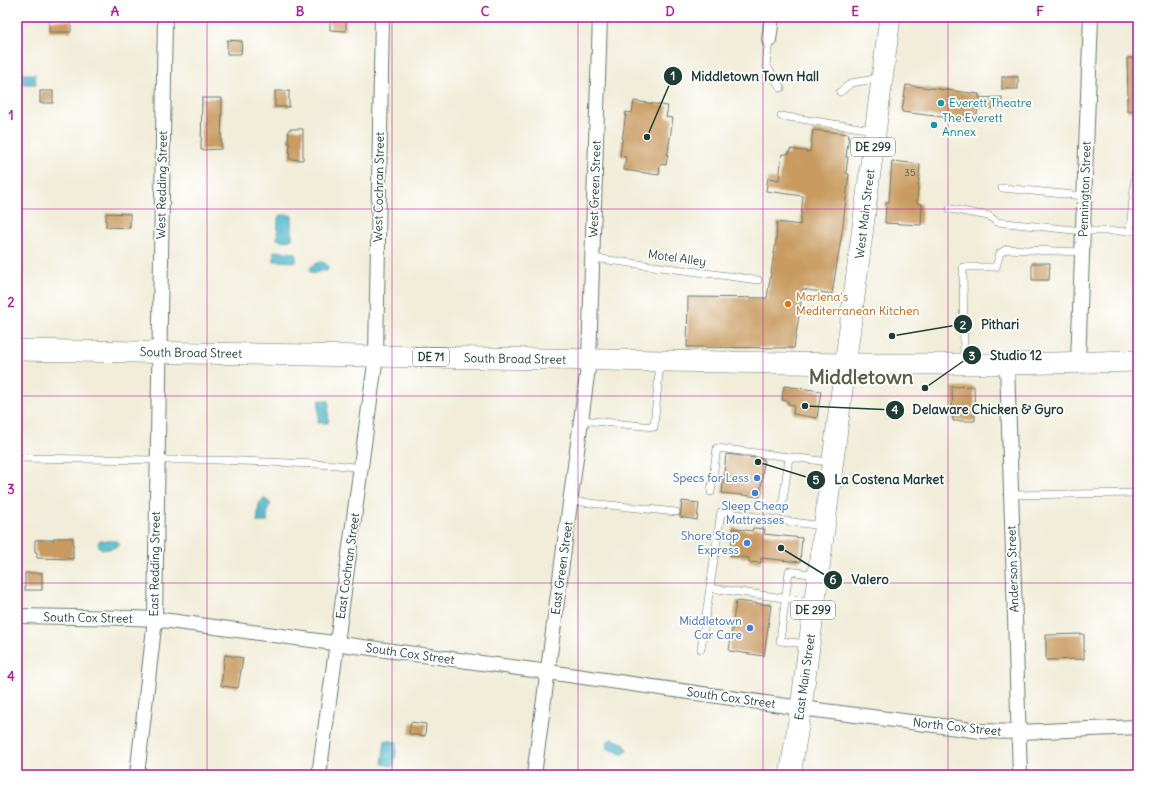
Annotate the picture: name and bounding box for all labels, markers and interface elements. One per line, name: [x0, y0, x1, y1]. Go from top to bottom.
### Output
text: A: [111, 3, 120, 20]
text: B: [296, 3, 305, 20]
text: C: [481, 3, 490, 20]
text: D: [665, 3, 675, 20]
text: E: [851, 3, 859, 20]
text: F: [1036, 3, 1044, 20]
callout: Middletown Town Hall: [663, 64, 827, 89]
text: 1: [671, 68, 675, 83]
text: Middletown Town Hall: [691, 68, 819, 85]
place label: Everett Theatre: [949, 95, 1032, 110]
marker: Everett Theatre: [936, 98, 946, 108]
text: 1: [8, 107, 14, 124]
place label: The Everett Annex: [942, 110, 1003, 139]
marker: The Everett Annex: [929, 120, 939, 130]
street label: West Redding Street: [153, 131, 170, 239]
street label: West Cochran Street: [370, 132, 387, 242]
road number: DE 299: [851, 138, 895, 156]
street label: West Green Street: [585, 140, 604, 238]
street label: Pennington Street: [1075, 141, 1094, 237]
house number: 35: [904, 166, 916, 179]
street label: West Main Street: [852, 168, 877, 260]
street label: Motel Alley: [647, 246, 707, 269]
place label: Marlena's Mediterranean Kitchen: [796, 289, 919, 318]
text: 2: [7, 294, 15, 311]
marker: Marlena's Mediterranean Kitchen: [783, 299, 793, 309]
callout: Pithari: [953, 312, 1027, 337]
text: Pithari: [981, 316, 1019, 333]
text: 2: [960, 317, 967, 332]
callout: Studio 12: [962, 343, 1050, 368]
street label: South Broad Street: [140, 344, 242, 361]
text: Studio 12: [990, 347, 1042, 364]
road number: DE 71: [413, 348, 449, 366]
text: 3: [969, 348, 976, 363]
street label: South Broad Street: [464, 350, 566, 367]
district label: Middletown: [809, 364, 914, 389]
callout: Delaware Chicken & Gyro: [885, 397, 1072, 422]
text: Delaware Chicken & Gyro: [912, 401, 1064, 418]
text: 4: [892, 402, 899, 417]
callout: La Costena Market: [806, 467, 952, 492]
place label: Specs for Less: [673, 470, 749, 485]
text: La Costena Market: [834, 471, 944, 488]
text: 5: [813, 472, 820, 487]
marker: Specs for Less: [752, 473, 762, 483]
text: 3: [7, 481, 15, 498]
marker: Sleep Cheap Mattresses: [750, 488, 760, 498]
place label: Sleep Cheap Mattresses: [722, 498, 789, 527]
street label: East Redding Street: [146, 511, 163, 617]
street label: East Cochran Street: [333, 512, 362, 620]
street label: East Green Street: [548, 520, 575, 616]
street label: Anderson Street: [1003, 525, 1022, 613]
place label: Shore Stop Express: [681, 528, 739, 557]
marker: Shore Stop Express: [742, 538, 752, 548]
callout: Valero: [823, 567, 897, 592]
text: Valero: [851, 571, 889, 588]
text: 6: [830, 572, 837, 587]
road number: DE 299: [791, 601, 835, 619]
street label: South Cox Street: [43, 609, 133, 626]
place label: Middletown Car Care: [679, 613, 742, 642]
marker: Middletown Car Care: [745, 623, 755, 633]
street label: East Main Street: [791, 633, 818, 721]
street label: South Cox Street: [365, 640, 455, 667]
text: 4: [7, 668, 15, 685]
street label: South Cox Street: [686, 684, 776, 711]
street label: North Cox Street: [912, 714, 1002, 739]

